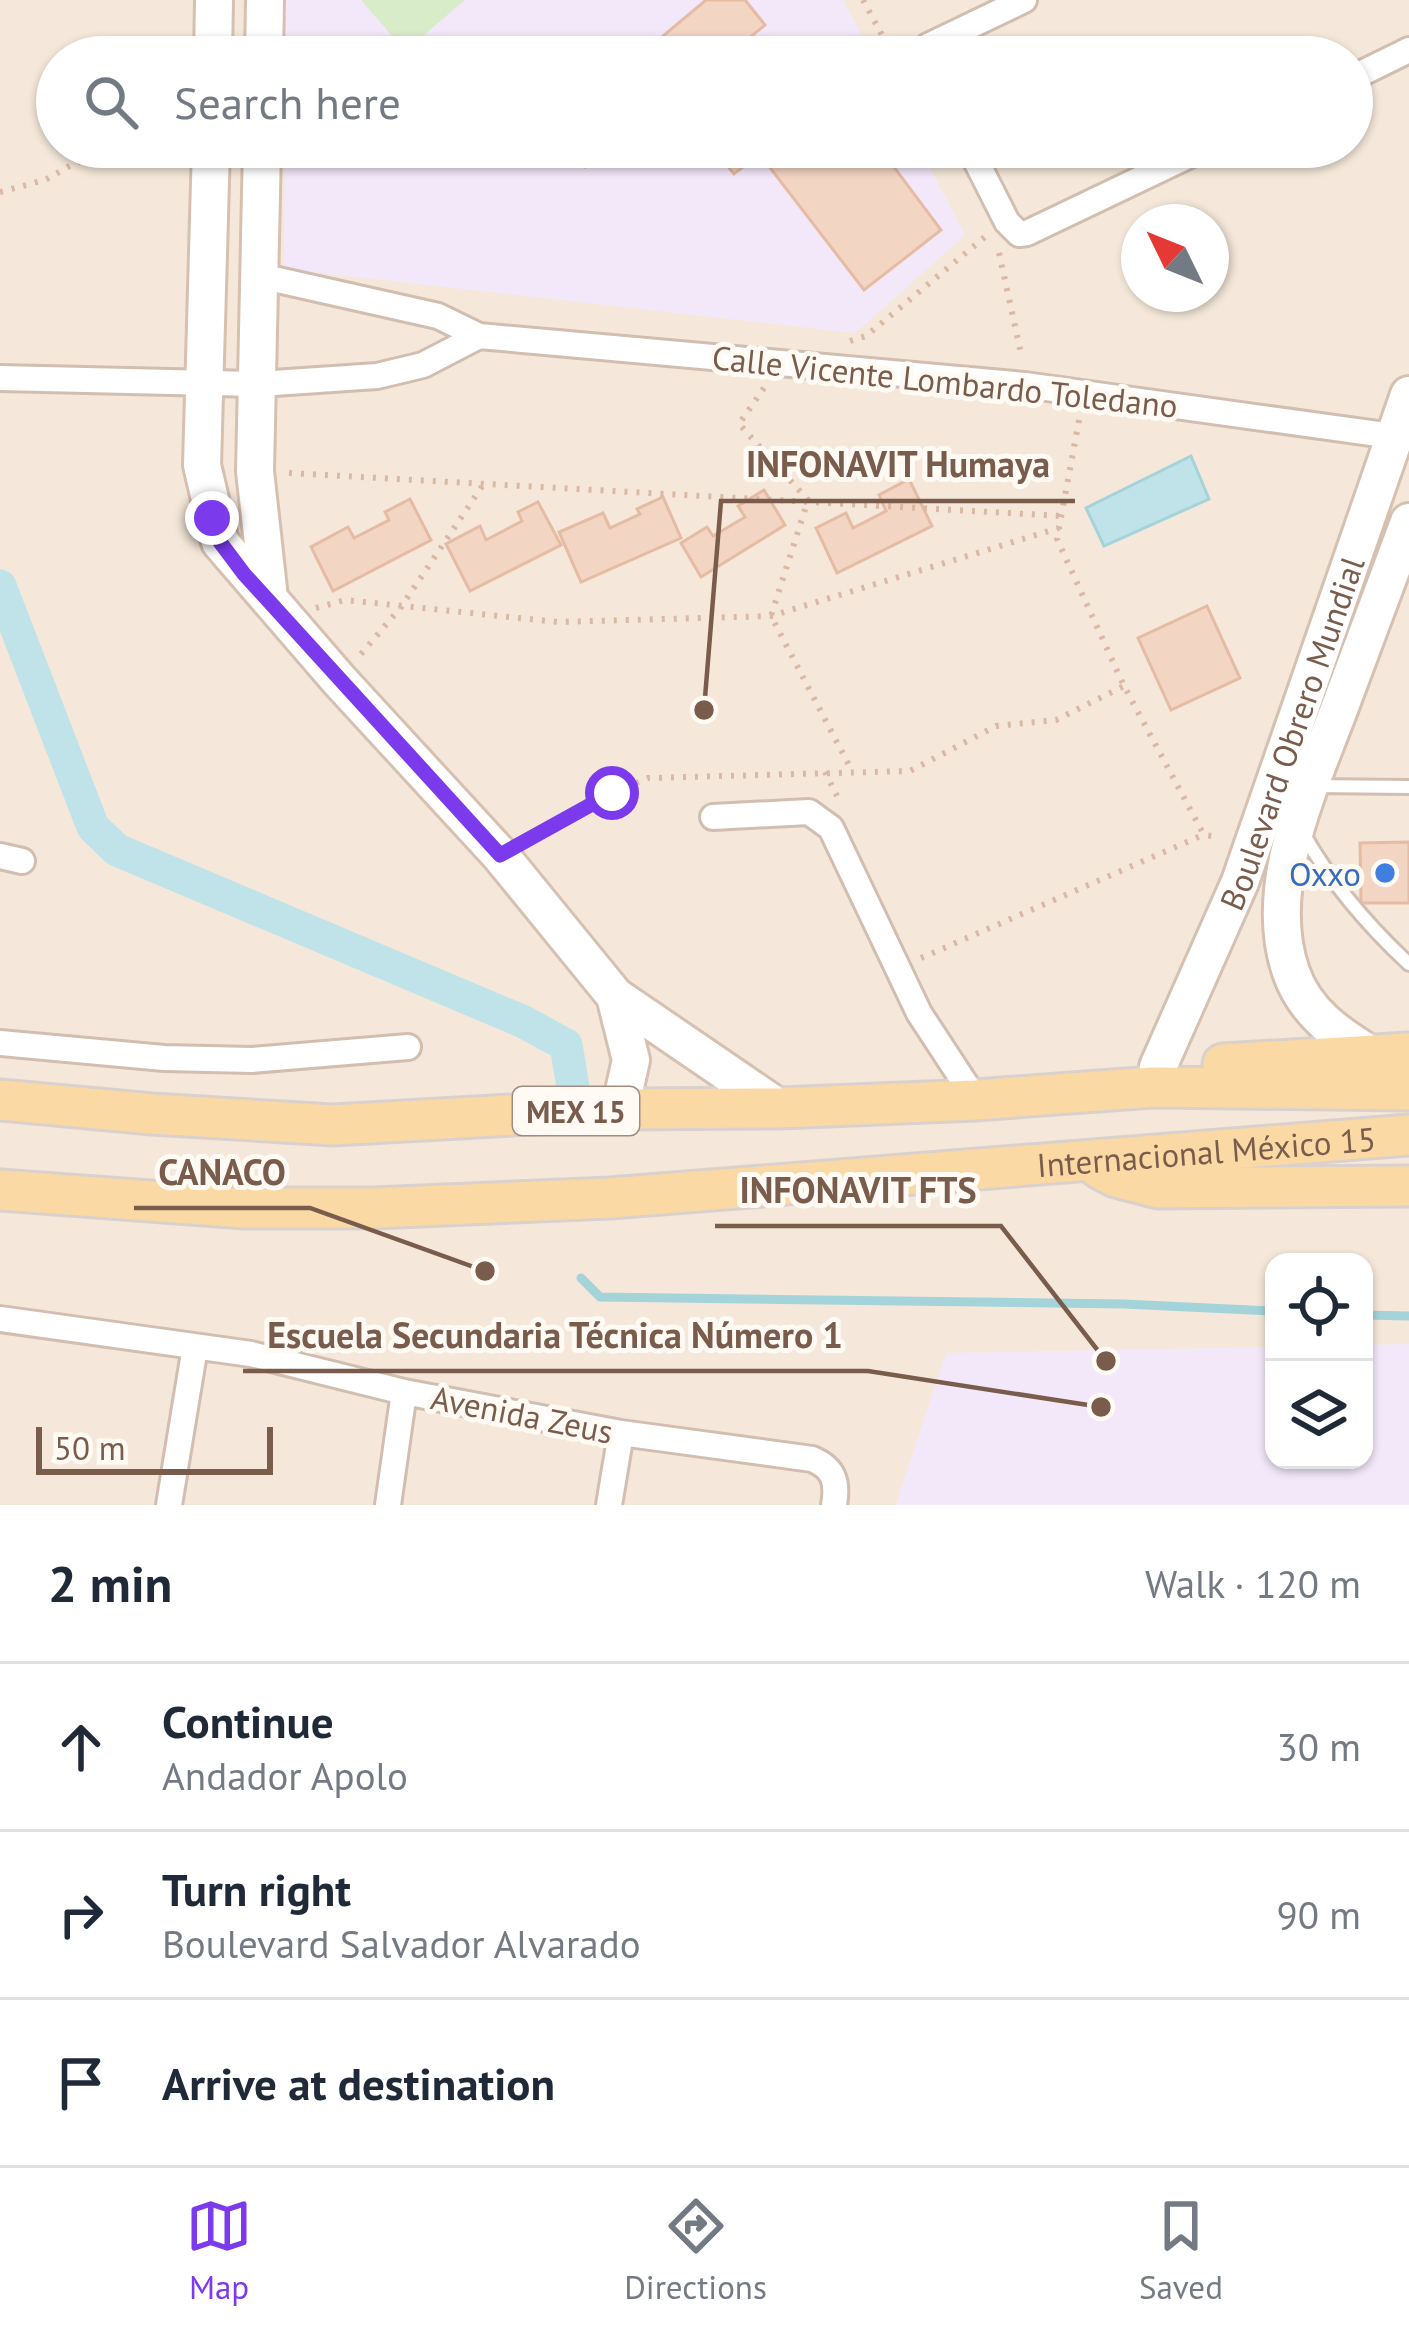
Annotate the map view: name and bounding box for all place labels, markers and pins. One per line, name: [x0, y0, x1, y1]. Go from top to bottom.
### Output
callout: INFONAVIT Humaya: [721, 429, 1075, 501]
place label: Oxxo: [1289, 852, 1361, 895]
marker: Oxxo: [1372, 860, 1398, 886]
callout: CANACO: [134, 1136, 310, 1208]
callout: INFONAVIT FTS: [715, 1154, 1001, 1226]
callout: Escuela Secundaria Técnica Número 1: [243, 1299, 868, 1371]

